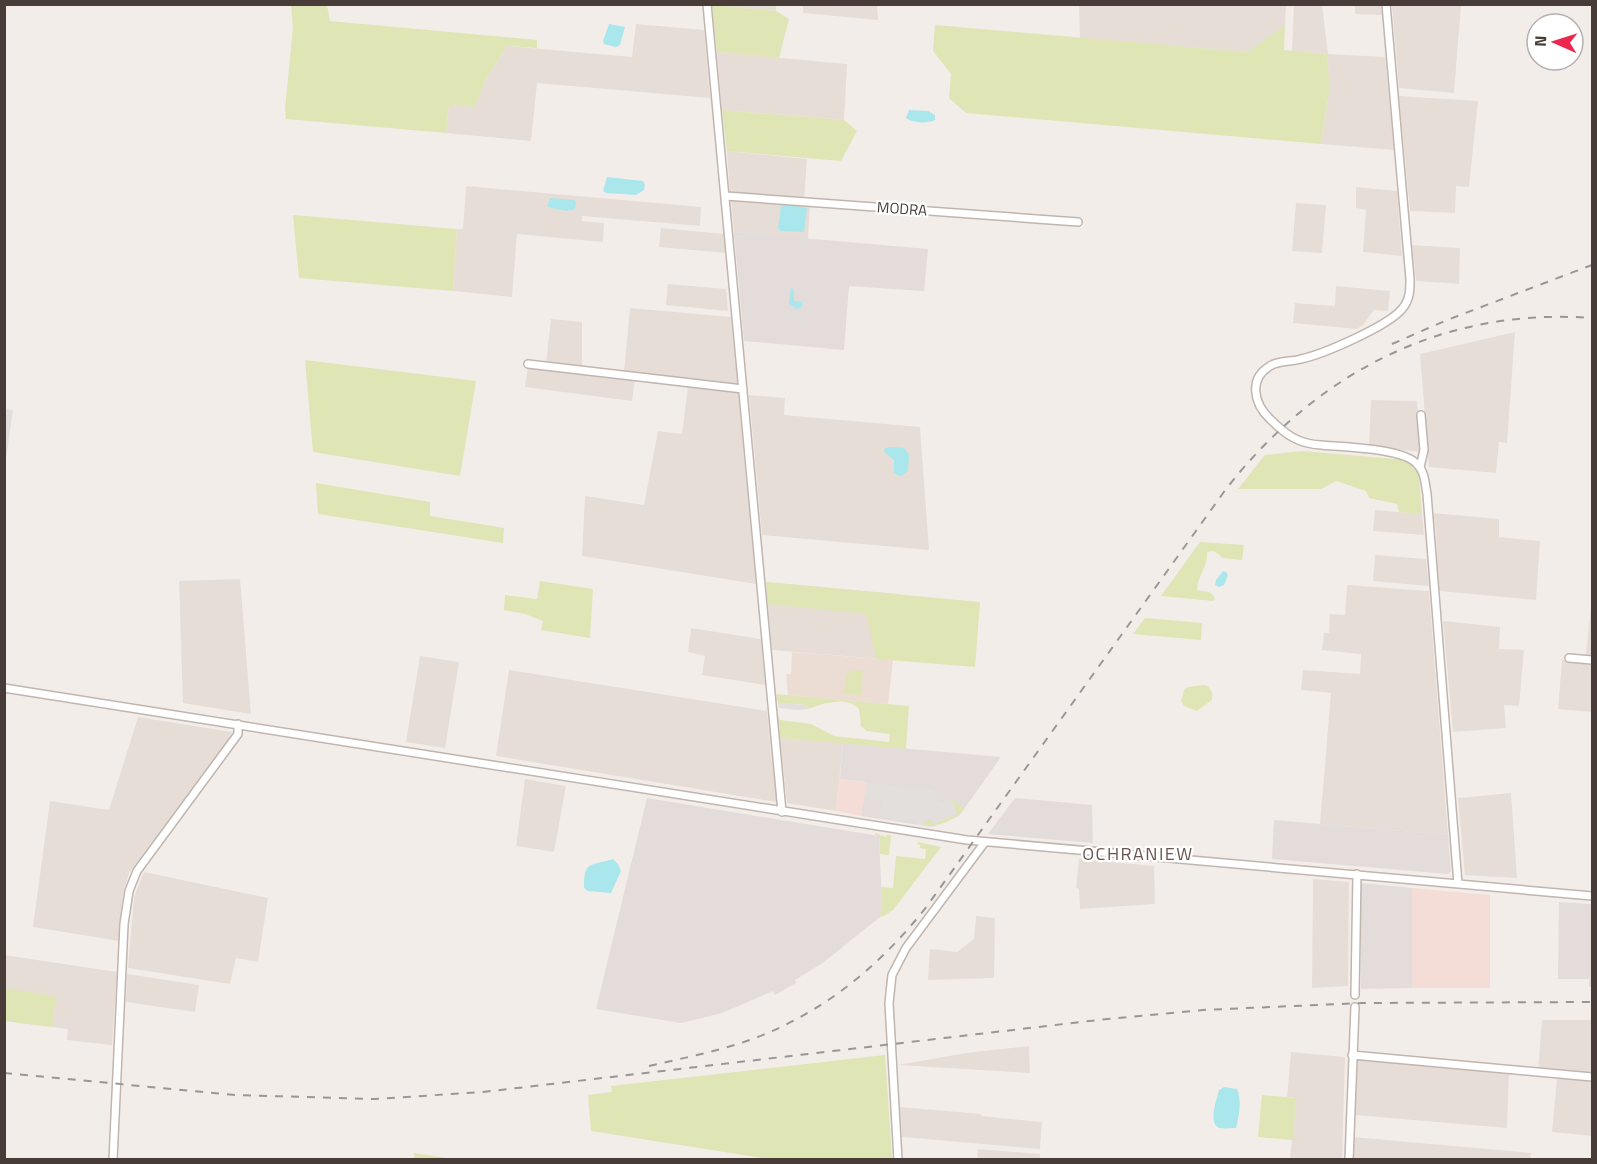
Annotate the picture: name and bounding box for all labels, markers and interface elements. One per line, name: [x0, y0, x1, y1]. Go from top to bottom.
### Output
north arrow: [1525, 12, 1585, 72]
text: N: [1528, 35, 1552, 47]
street label: MODRA: [876, 195, 928, 222]
district label: OCHRANIEW: [1082, 840, 1194, 867]

